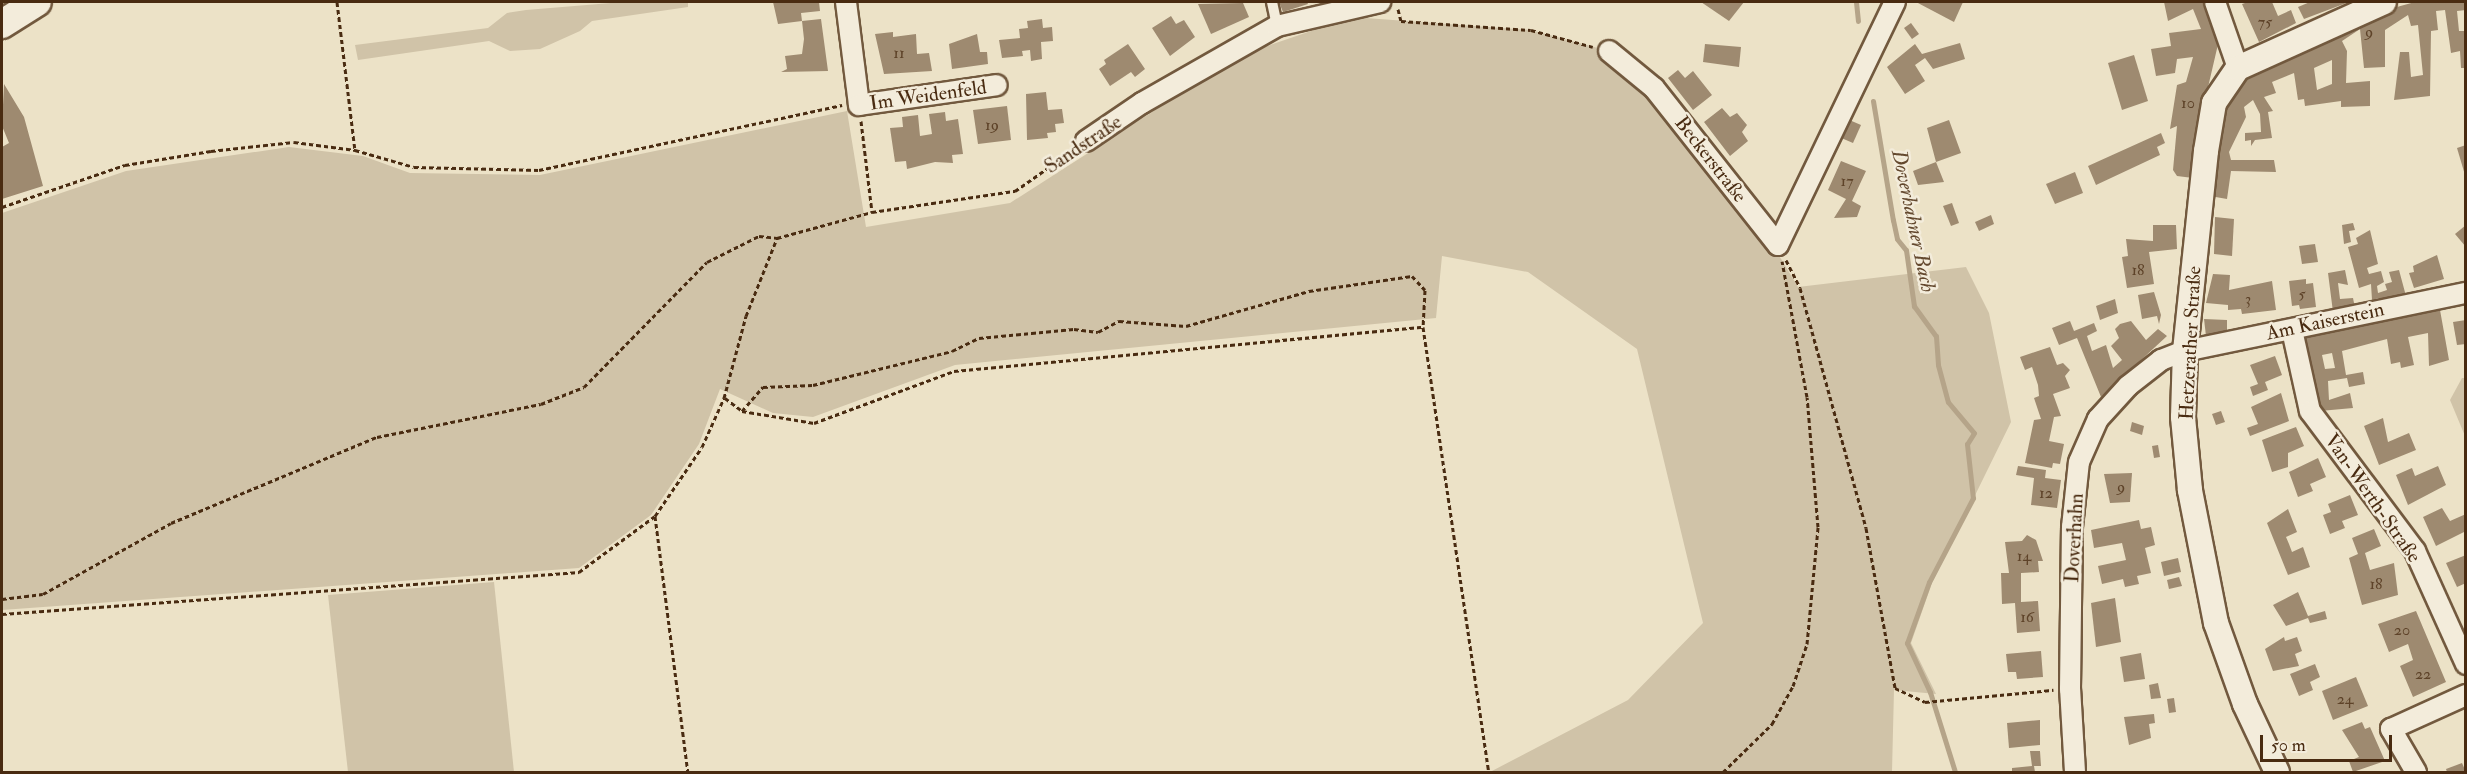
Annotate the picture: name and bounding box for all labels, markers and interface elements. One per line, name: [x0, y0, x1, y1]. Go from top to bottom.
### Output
house number: 75: [2258, 12, 2272, 32]
house number: 9: [2365, 22, 2373, 42]
house number: 11: [893, 43, 905, 63]
street label: Im Weidenfeld: [868, 75, 988, 115]
house number: 10: [2181, 93, 2195, 113]
street label: Sandstraße: [1040, 110, 1126, 178]
street label: Beckerstraße: [1670, 111, 1752, 207]
house number: 19: [985, 115, 999, 135]
water label: Doverhahner Bach: [1886, 147, 1940, 295]
house number: 17: [1840, 171, 1854, 191]
house number: 18: [2131, 260, 2145, 280]
street label: Hetzerather Straße: [2174, 265, 2206, 421]
house number: 5: [2298, 284, 2306, 304]
house number: 3: [2245, 289, 2251, 309]
street label: Am Kaiserstein: [2264, 297, 2386, 345]
street label: Van-Werth-Straße: [2320, 429, 2426, 567]
house number: 9: [2117, 477, 2125, 497]
house number: 12: [2039, 483, 2053, 503]
street label: Doverhahn: [2060, 493, 2088, 583]
house number: 14: [2017, 546, 2031, 566]
house number: 18: [2369, 574, 2383, 594]
house number: 16: [2020, 607, 2034, 627]
house number: 20: [2394, 620, 2410, 640]
house number: 22: [2415, 664, 2431, 684]
house number: 24: [2337, 689, 2353, 709]
scale bar: [2263, 723, 2395, 761]
text: 50 m: [2271, 734, 2306, 757]

